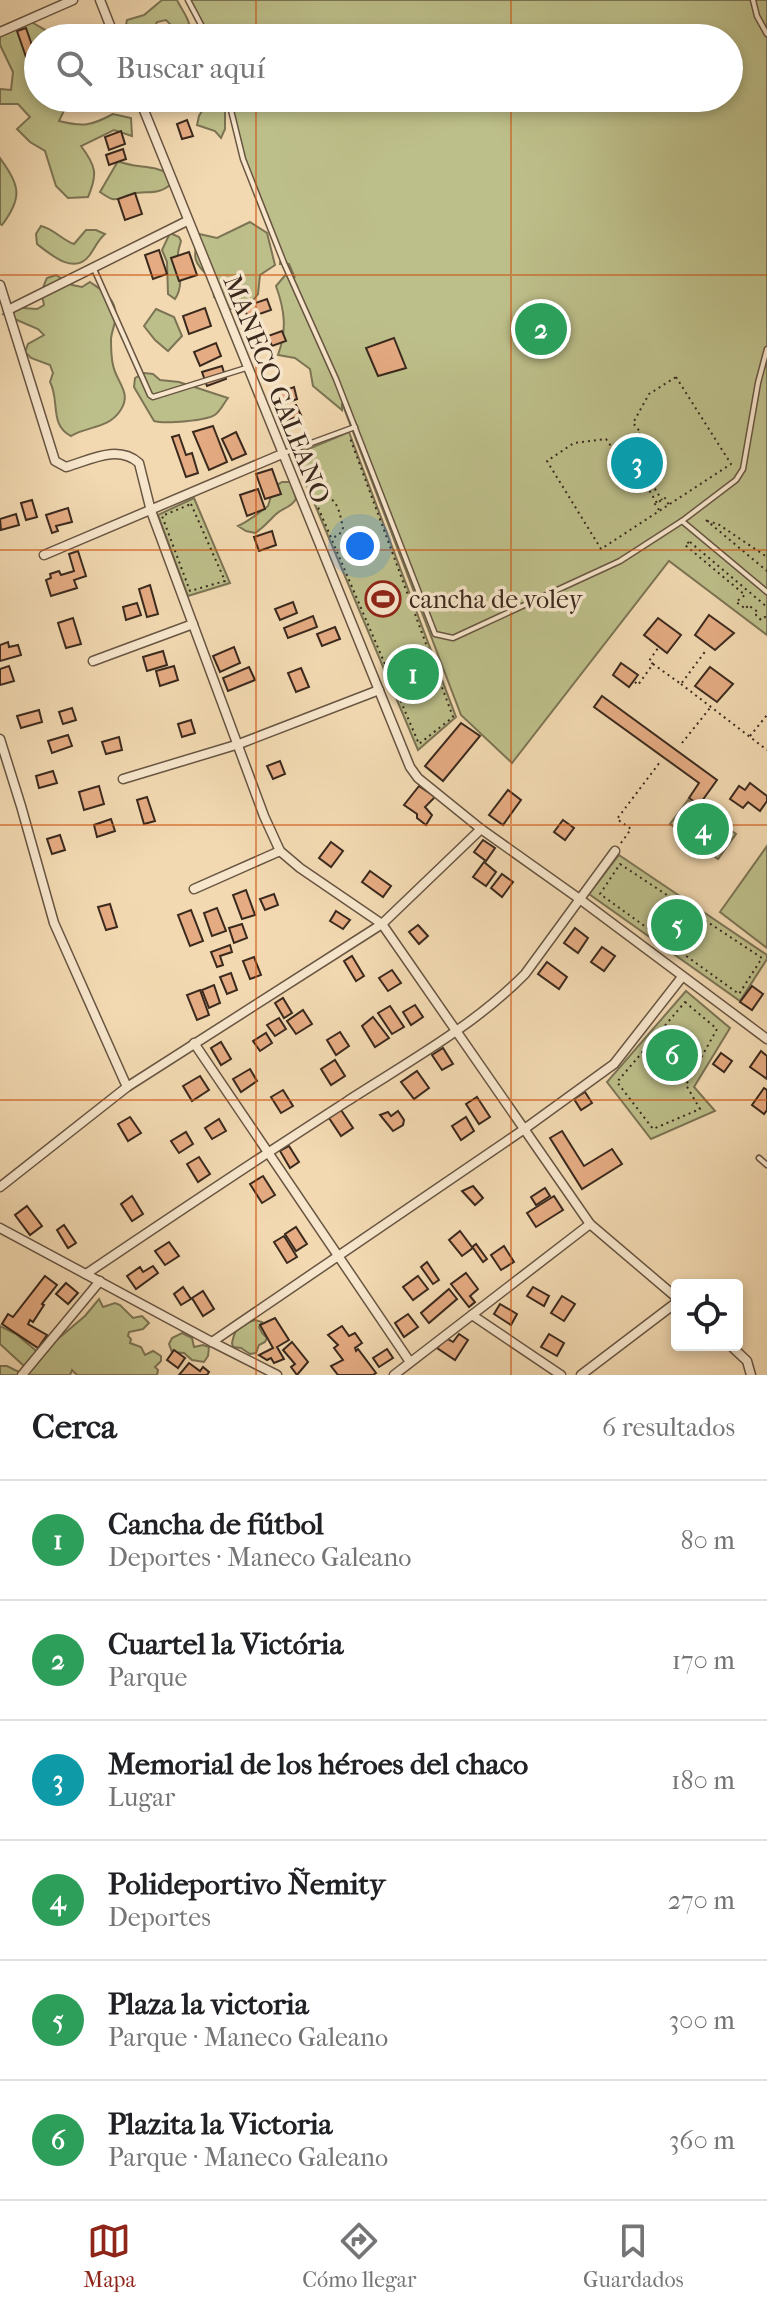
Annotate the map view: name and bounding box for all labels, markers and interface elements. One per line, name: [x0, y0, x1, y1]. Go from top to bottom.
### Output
search box: [24, 24, 743, 112]
icon: search: [52, 46, 96, 90]
text: Buscar aquí: [116, 51, 265, 86]
street label: MANECO GALEANO: [217, 270, 337, 508]
pin: 2: [515, 299, 567, 359]
pin: 3: [611, 433, 663, 493]
your location: [340, 526, 380, 566]
sports icon: cancha de voley: [364, 580, 402, 618]
place label: cancha de voley: [409, 584, 584, 615]
pin: 1: [387, 644, 439, 704]
pin: 4: [677, 799, 729, 859]
pin: 5: [651, 895, 703, 955]
pin: 6: [646, 1025, 698, 1085]
map controls: [671, 1279, 743, 1351]
button: locate: [671, 1279, 743, 1351]
text: Cerca: [32, 1407, 117, 1447]
text: 6 resultados: [602, 1412, 735, 1443]
text: Cancha de fútbol: [108, 1507, 324, 1542]
text: 1: [53, 1525, 63, 1556]
text: 80 m: [680, 1525, 735, 1556]
text: Deportes · Maneco Galeano: [108, 1542, 411, 1573]
text: Cuartel la Victória: [108, 1627, 343, 1662]
text: 2: [51, 1645, 65, 1676]
text: 170 m: [672, 1645, 735, 1676]
text: Parque: [108, 1662, 187, 1693]
text: Memorial de los héroes del chaco: [108, 1747, 528, 1782]
text: 3: [53, 1765, 63, 1796]
text: 180 m: [671, 1765, 735, 1796]
text: Lugar: [108, 1782, 175, 1813]
text: Polideportivo Ñemity: [108, 1867, 385, 1902]
text: 4: [50, 1885, 66, 1916]
text: 270 m: [668, 1885, 735, 1916]
text: Deportes: [108, 1902, 211, 1933]
text: Plaza la victoria: [108, 1987, 309, 2022]
text: 5: [52, 2005, 64, 2036]
text: 300 m: [668, 2005, 735, 2036]
text: Parque · Maneco Galeano: [108, 2022, 388, 2053]
text: Plazita la Victoria: [108, 2107, 332, 2142]
text: 6: [51, 2125, 65, 2156]
text: 360 m: [669, 2125, 735, 2156]
text: Parque · Maneco Galeano: [108, 2142, 388, 2173]
tab: Mapa: [83, 2219, 136, 2293]
tab: Cómo llegar: [302, 2219, 416, 2293]
tab: Guardados: [583, 2219, 684, 2293]

